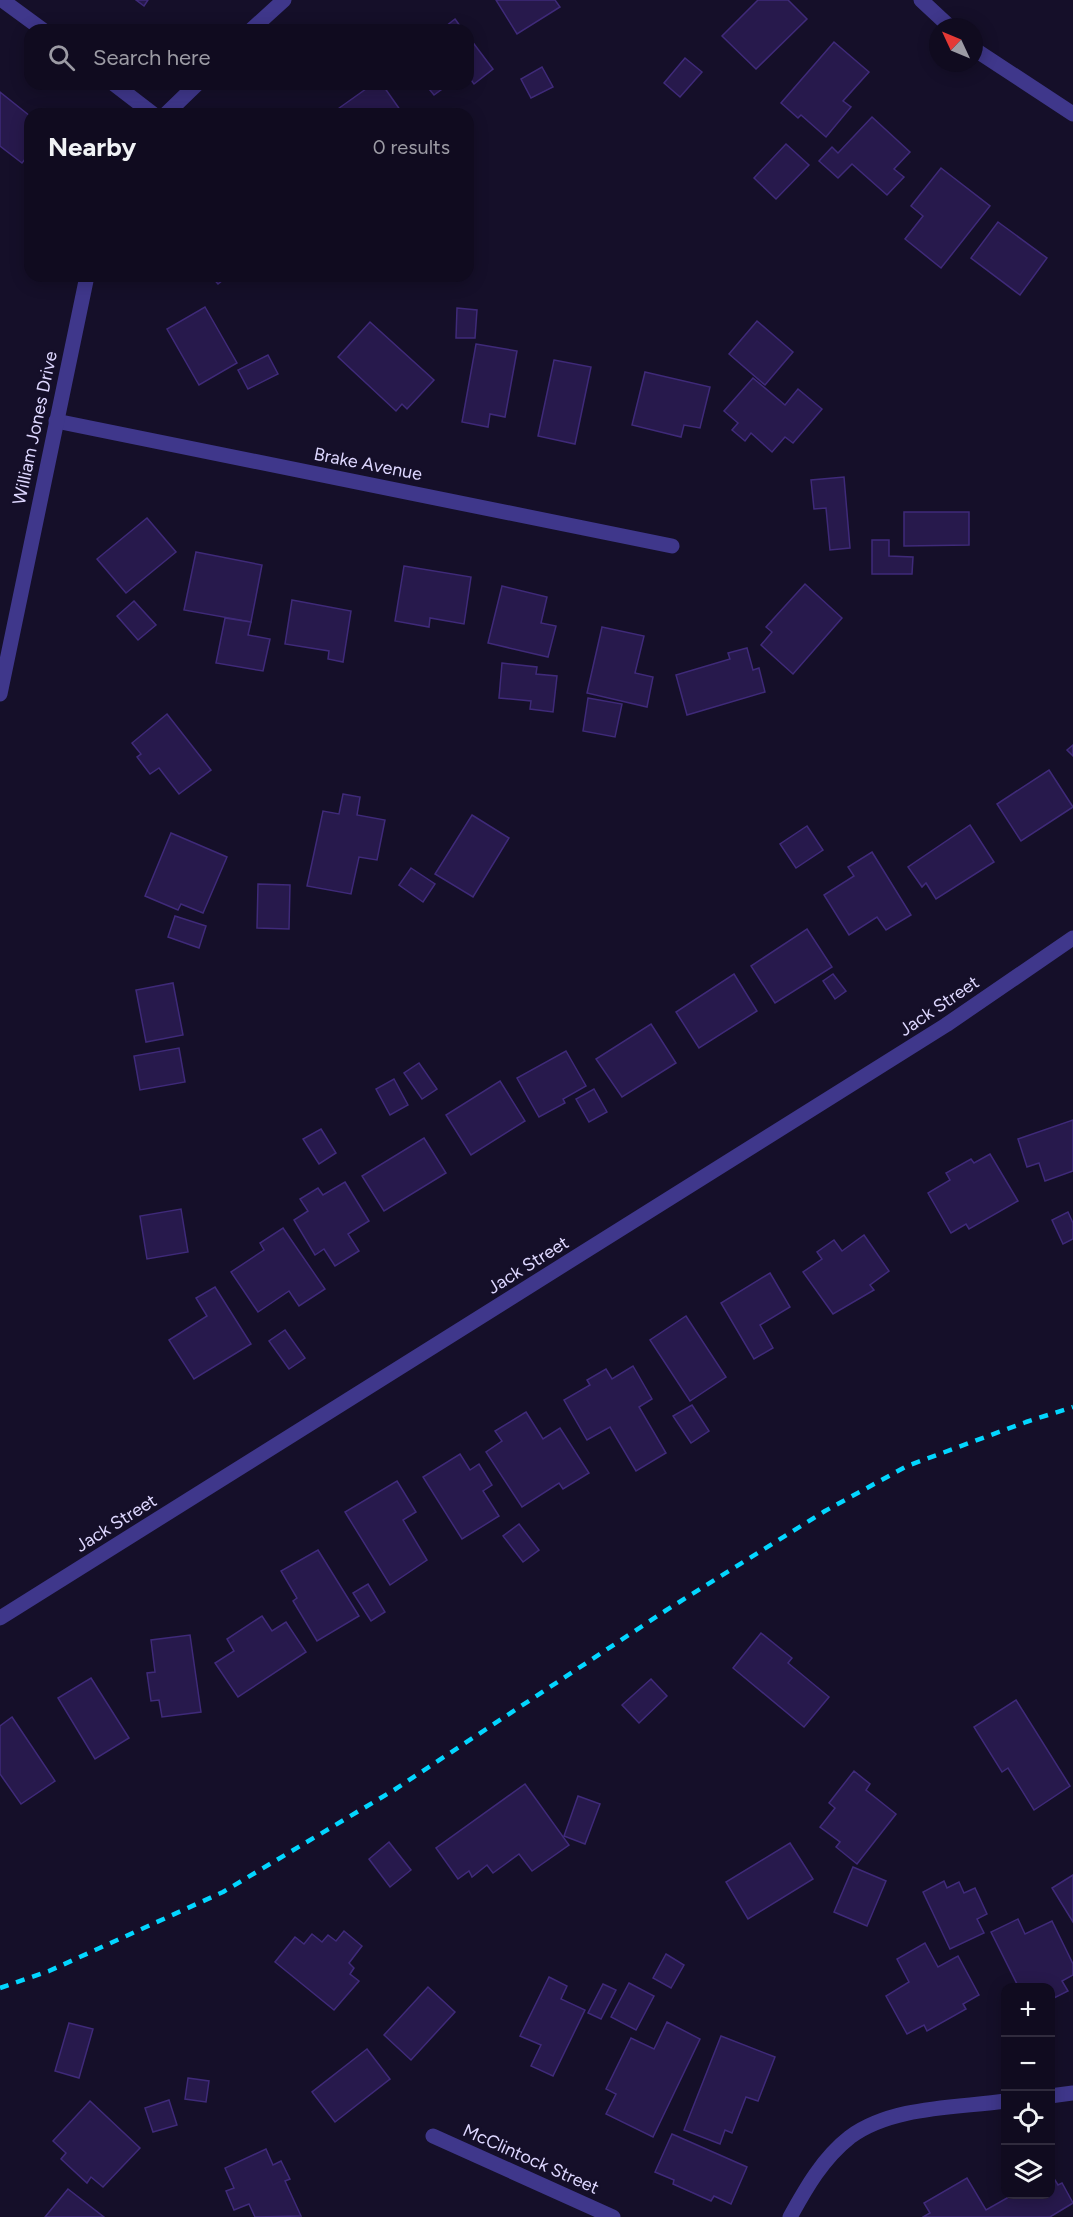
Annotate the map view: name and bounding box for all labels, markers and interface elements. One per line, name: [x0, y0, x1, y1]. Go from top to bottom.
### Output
north arrow: [929, 18, 983, 72]
search box: [24, 24, 474, 90]
icon: search: [45, 41, 78, 74]
text: Search here: [93, 44, 211, 71]
text: Nearby: [48, 131, 136, 163]
text: 0 results: [373, 135, 450, 159]
street label: William Jones Drive: [8, 349, 62, 507]
street label: Brake Avenue: [312, 443, 424, 485]
street label: Jack Street: [895, 971, 983, 1041]
street label: Jack Street: [483, 1231, 573, 1299]
street label: Jack Street: [71, 1489, 161, 1557]
map controls: [1001, 1983, 1055, 2199]
button: +: [1001, 1983, 1055, 2037]
button: −: [1001, 2037, 1055, 2091]
button: locate: [1001, 2091, 1055, 2145]
street label: McClintock Street: [460, 2119, 603, 2199]
button: layers: [1001, 2145, 1055, 2199]

